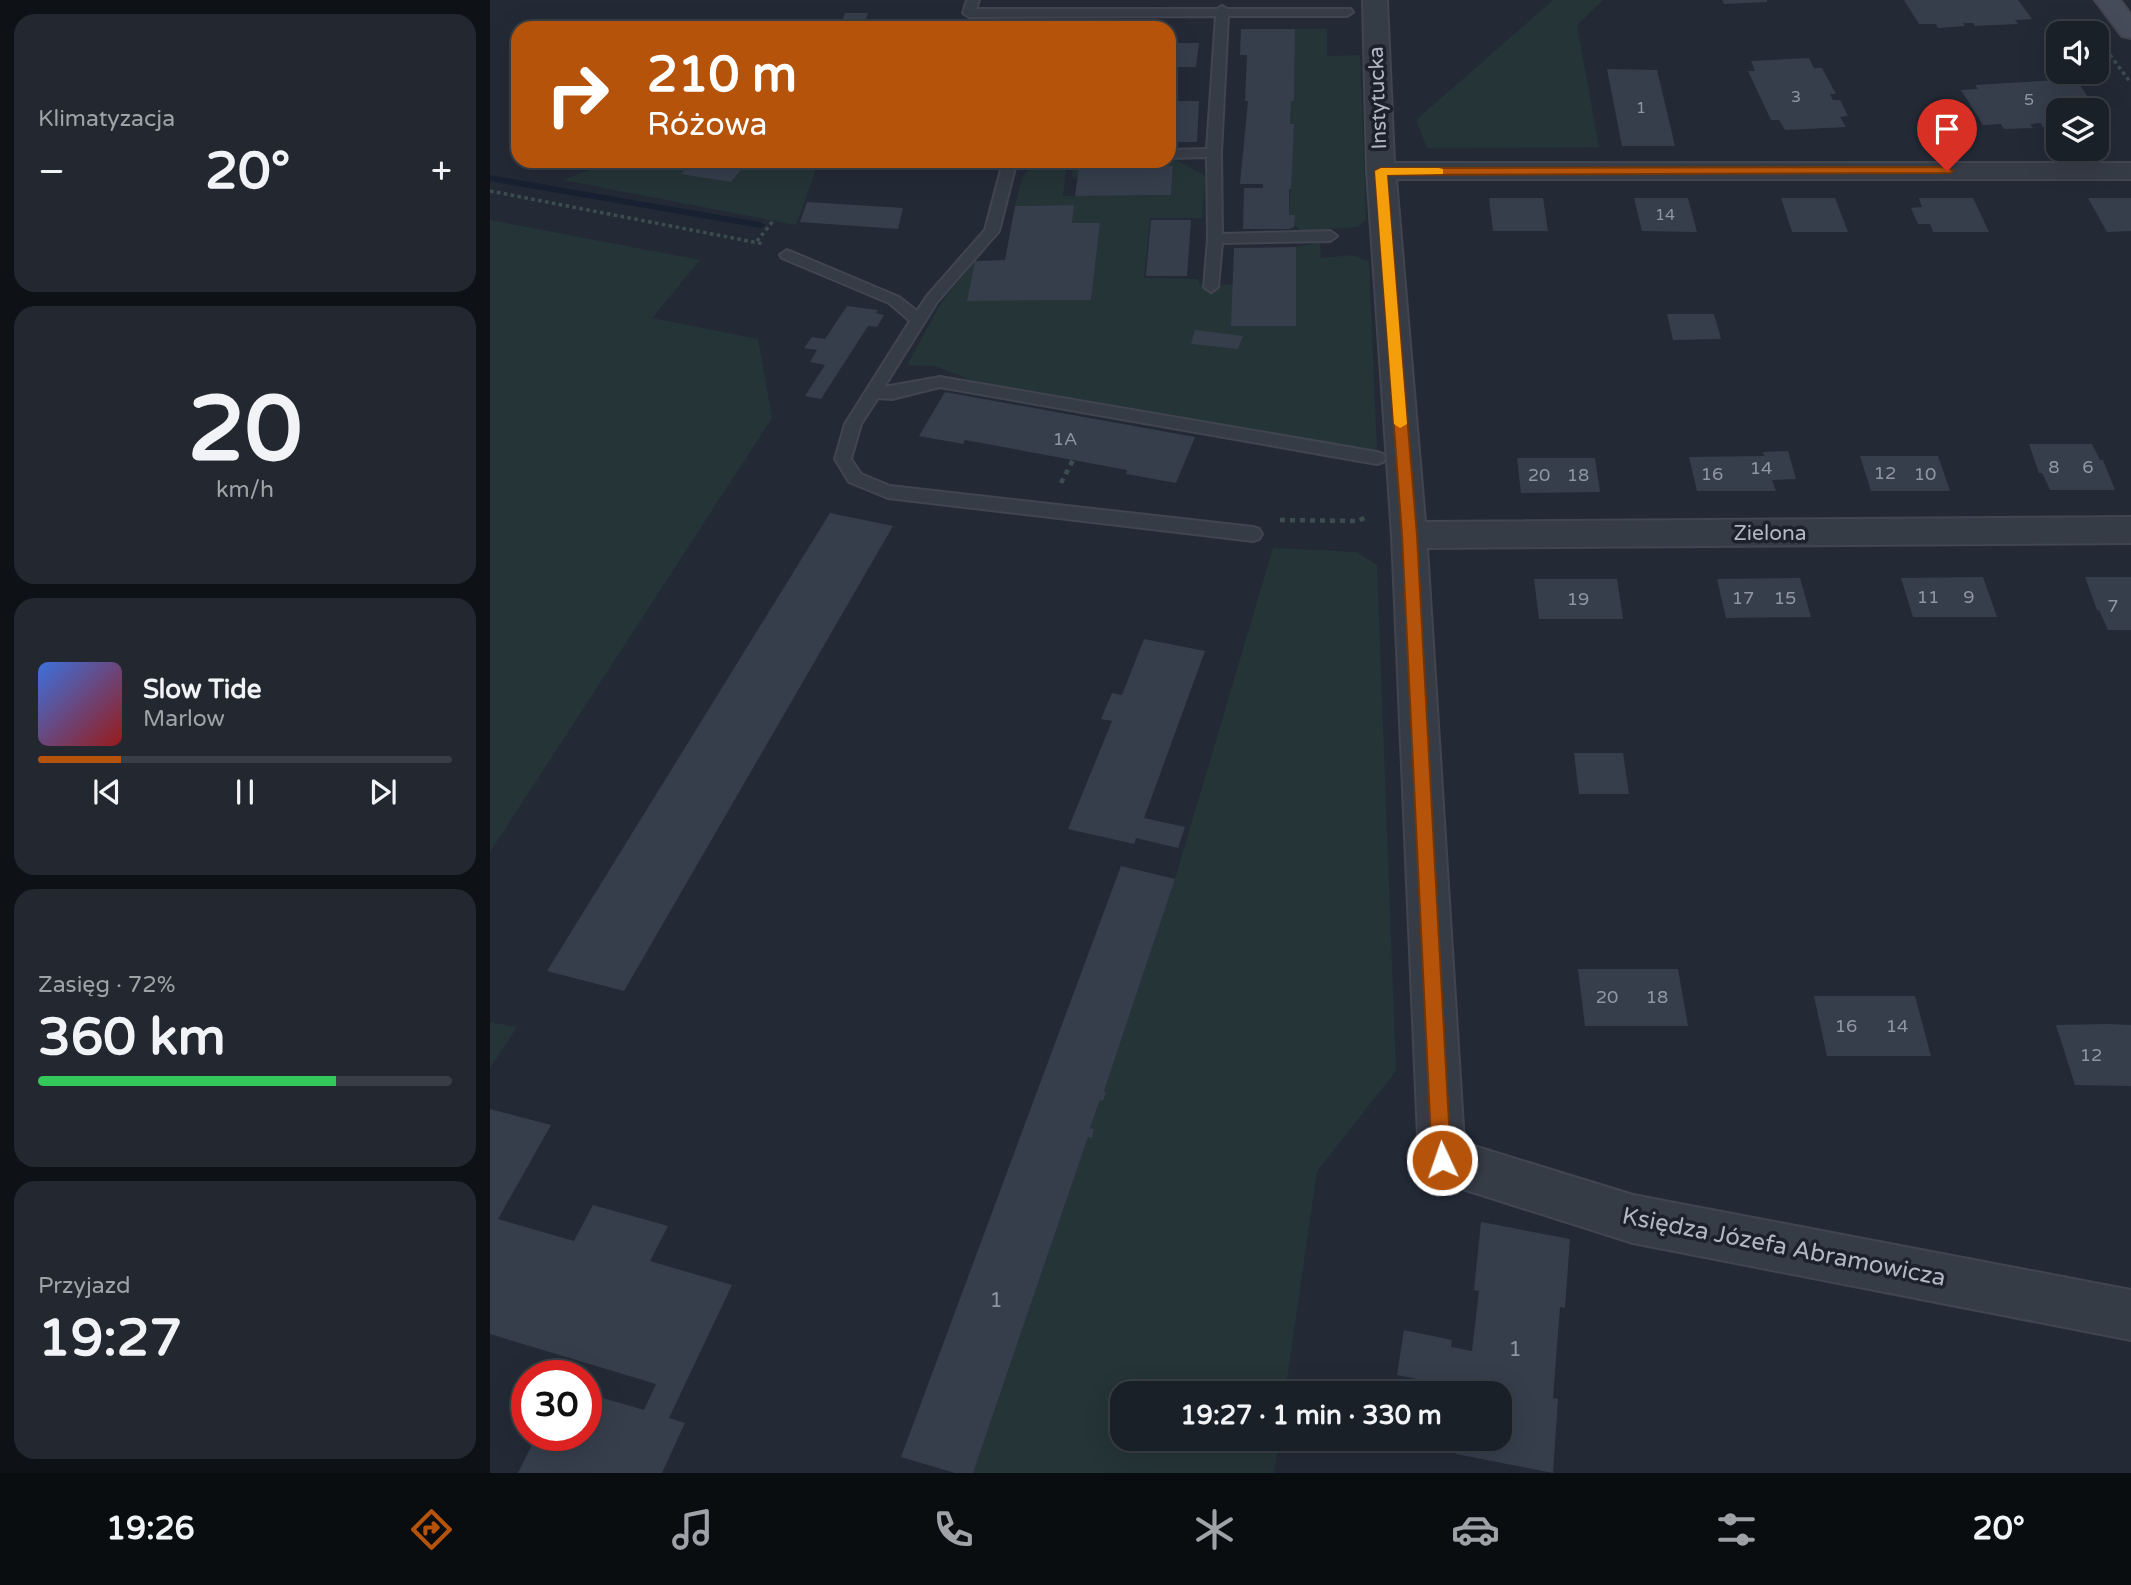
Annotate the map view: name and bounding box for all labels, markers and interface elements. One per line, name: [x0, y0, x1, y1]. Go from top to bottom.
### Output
map controls: [2046, 21, 2109, 161]
button: sound: [2046, 21, 2109, 84]
text: 210 m: [647, 46, 797, 105]
street label: Instytucka: [1364, 46, 1392, 150]
icon: right: [532, 49, 623, 140]
house number: 3: [1791, 87, 1801, 107]
house number: 5: [2024, 90, 2034, 110]
house number: 1: [1636, 98, 1646, 118]
button: layers: [2046, 98, 2109, 161]
pin: [1917, 99, 1977, 171]
text: Klimatyzacja: [38, 105, 175, 133]
text: Różowa: [647, 106, 768, 144]
icon: arrive: [1928, 110, 1966, 148]
text: 20°: [205, 140, 290, 203]
text: −: [38, 149, 65, 195]
text: +: [431, 149, 452, 195]
house number: 14: [1655, 205, 1675, 225]
text: 20: [188, 375, 302, 485]
house number: 1A: [1053, 428, 1077, 450]
house number: 8: [2048, 456, 2060, 478]
house number: 6: [2082, 456, 2094, 478]
house number: 14: [1750, 457, 1772, 479]
house number: 12: [1874, 462, 1896, 484]
house number: 16: [1701, 463, 1723, 485]
house number: 10: [1914, 463, 1936, 485]
house number: 20: [1528, 464, 1550, 486]
house number: 18: [1567, 464, 1589, 486]
text: km/h: [216, 476, 274, 504]
street label: Zielona: [1733, 521, 1807, 546]
house number: 11: [1917, 586, 1939, 608]
house number: 9: [1963, 586, 1975, 608]
house number: 17: [1732, 587, 1754, 609]
house number: 15: [1774, 587, 1796, 609]
house number: 19: [1567, 588, 1589, 610]
house number: 7: [2107, 595, 2119, 617]
text: Slow Tide: [143, 674, 261, 705]
text: Marlow: [143, 705, 225, 733]
icon: previous: [88, 773, 126, 811]
icon: pause: [226, 773, 264, 811]
icon: next: [364, 773, 402, 811]
text: Zasięg · 72%: [38, 971, 175, 999]
house number: 20: [1596, 986, 1618, 1008]
house number: 18: [1646, 986, 1668, 1008]
text: 360 km: [38, 1006, 226, 1069]
house number: 16: [1835, 1015, 1857, 1037]
house number: 14: [1886, 1015, 1908, 1037]
house number: 12: [2080, 1044, 2102, 1066]
position arrow: [1405, 1123, 1479, 1197]
street label: Księdza Józefa Abramowicza: [1620, 1201, 1948, 1293]
text: Przyjazd: [38, 1272, 131, 1300]
house number: 1: [989, 1288, 1003, 1313]
text: 19:27: [38, 1307, 182, 1370]
house number: 1: [1508, 1337, 1522, 1362]
speed limit sign: 30: [511, 1360, 602, 1451]
text: 19:27 · 1 min · 330 m: [1180, 1400, 1442, 1431]
icon: directions: [407, 1505, 456, 1554]
icon: music: [668, 1505, 717, 1554]
icon: phone: [929, 1505, 978, 1554]
icon: climate: [1190, 1505, 1239, 1554]
icon: car: [1451, 1505, 1500, 1554]
icon: filters: [1712, 1505, 1761, 1554]
text: 19:26: [106, 1510, 195, 1548]
text: 20°: [1973, 1510, 2025, 1548]

